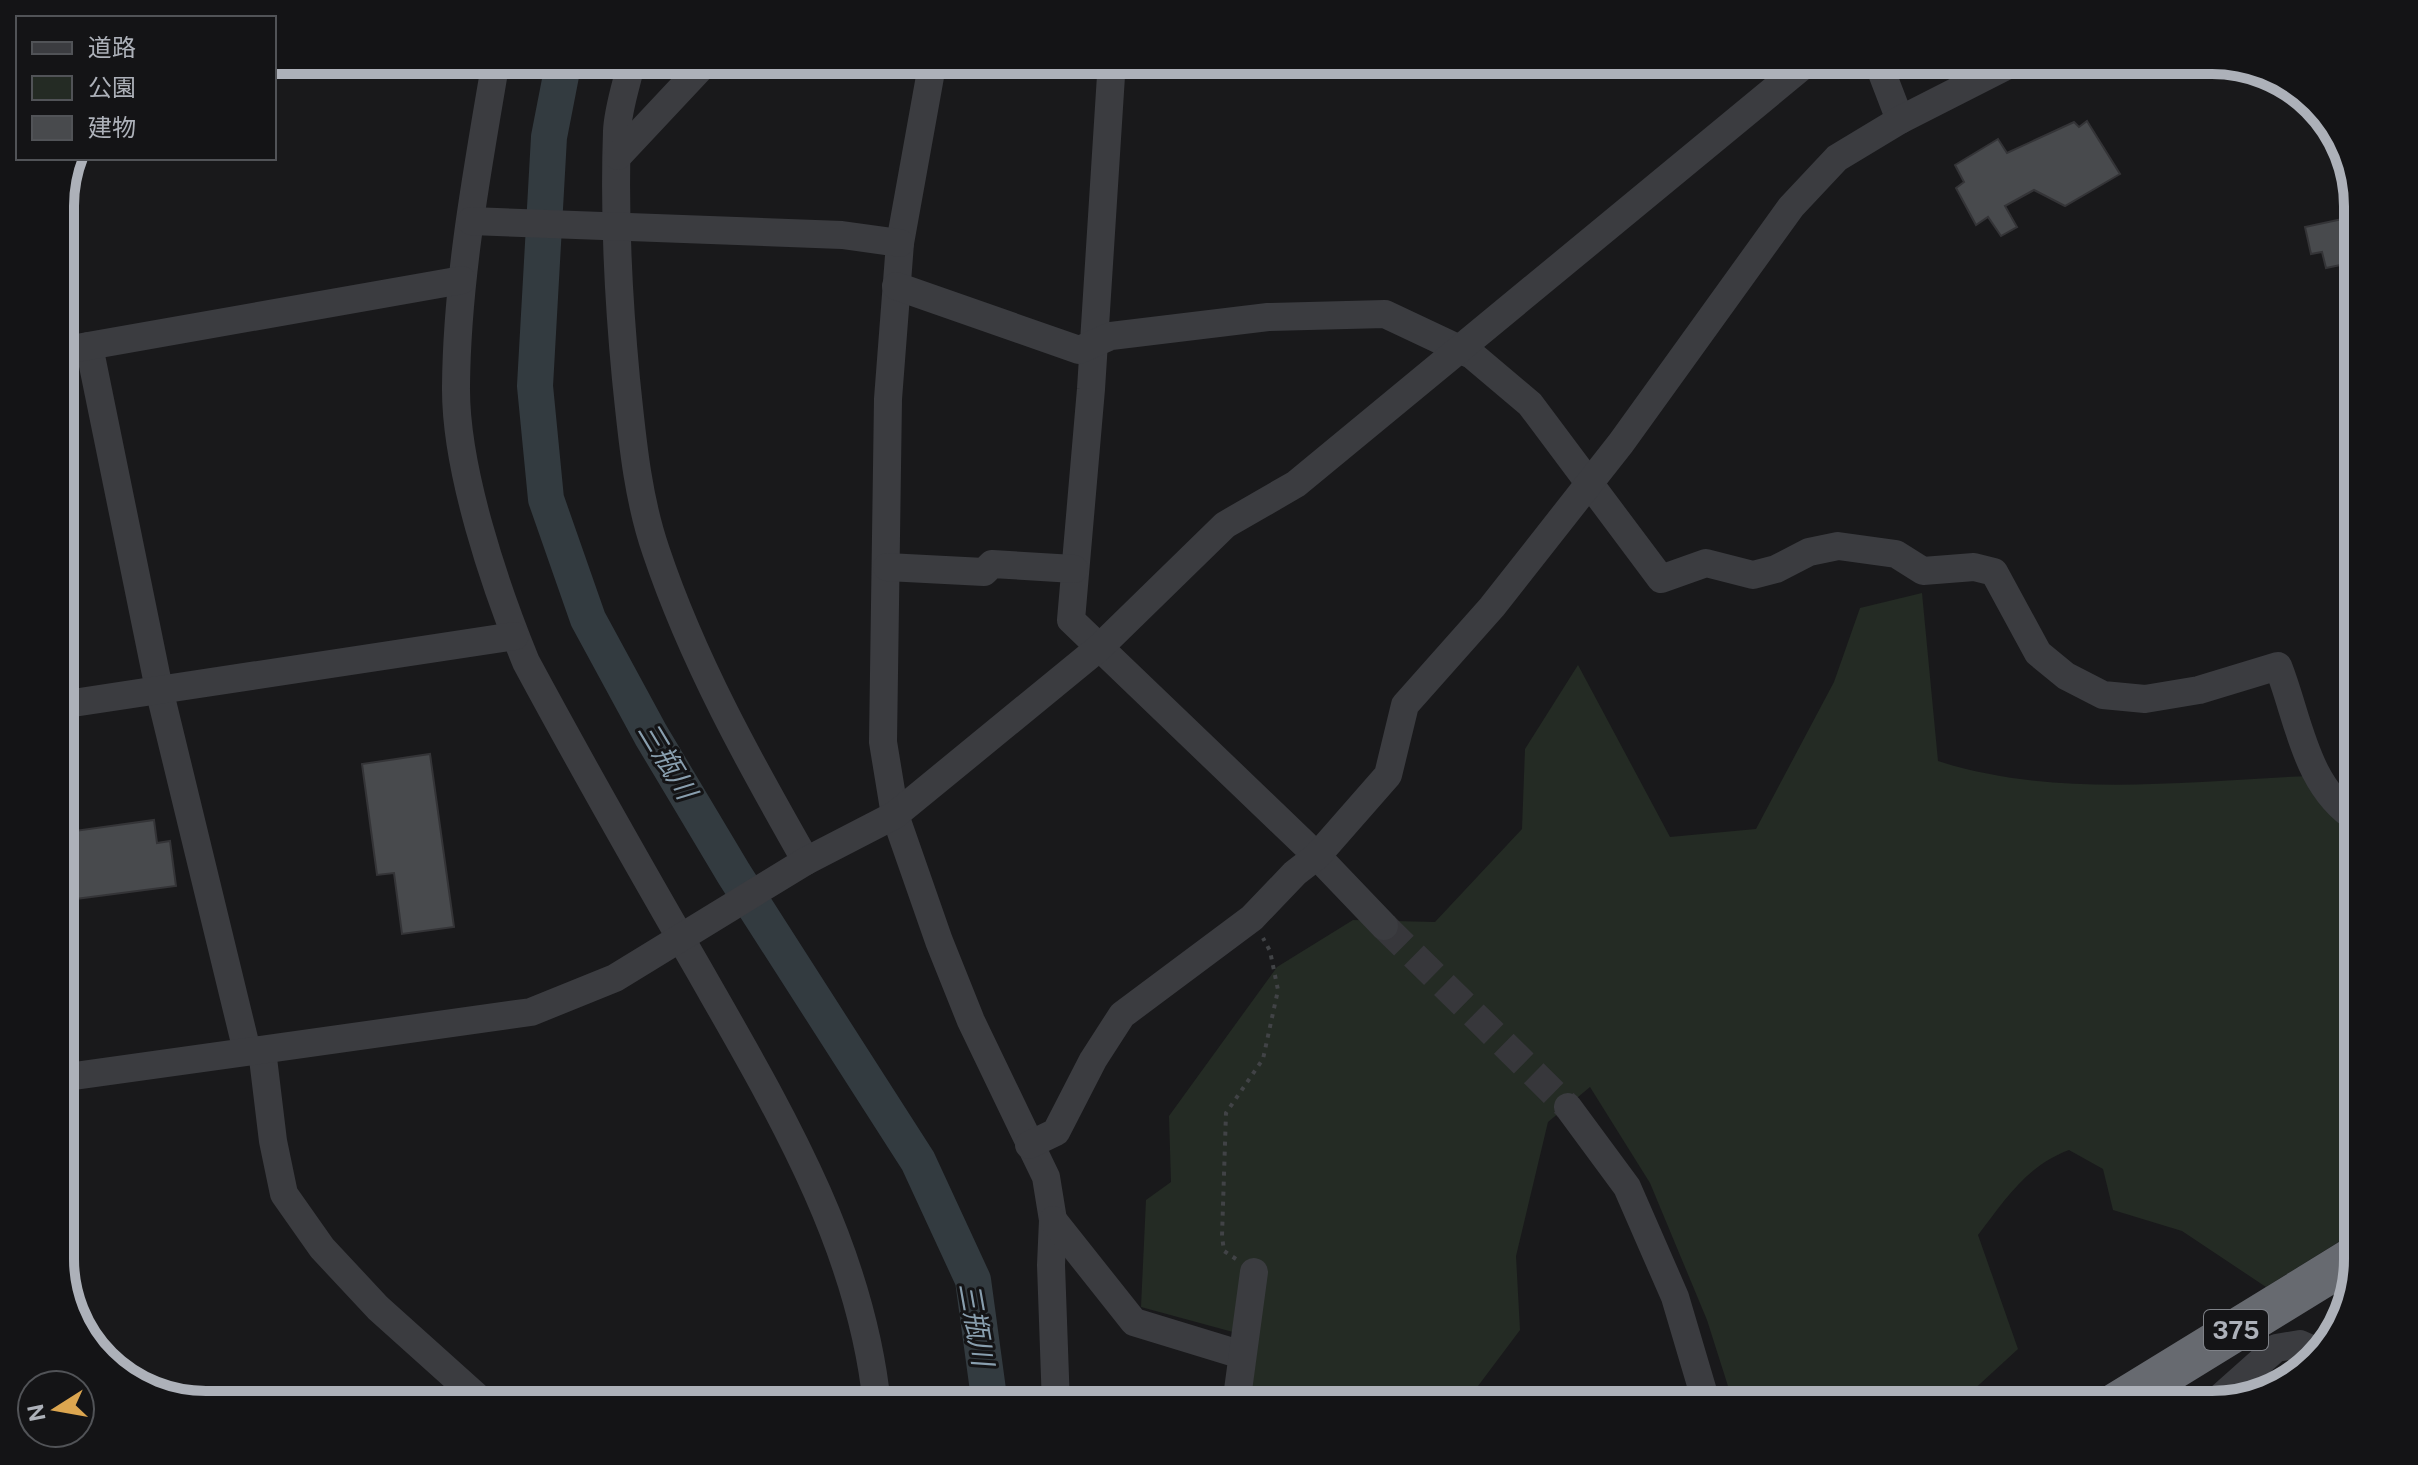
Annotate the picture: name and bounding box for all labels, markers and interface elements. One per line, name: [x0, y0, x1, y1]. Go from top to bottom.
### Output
legend: [16, 16, 276, 160]
text: 道路: [88, 33, 136, 61]
text: 公園: [88, 73, 136, 101]
text: 建物: [88, 113, 136, 141]
water label: 三瓶川: [632, 715, 705, 807]
water label: 三瓶川: [953, 1280, 1001, 1371]
road number: 375: [2204, 1310, 2268, 1350]
north arrow: [16, 1369, 96, 1449]
text: N: [22, 1402, 51, 1424]

